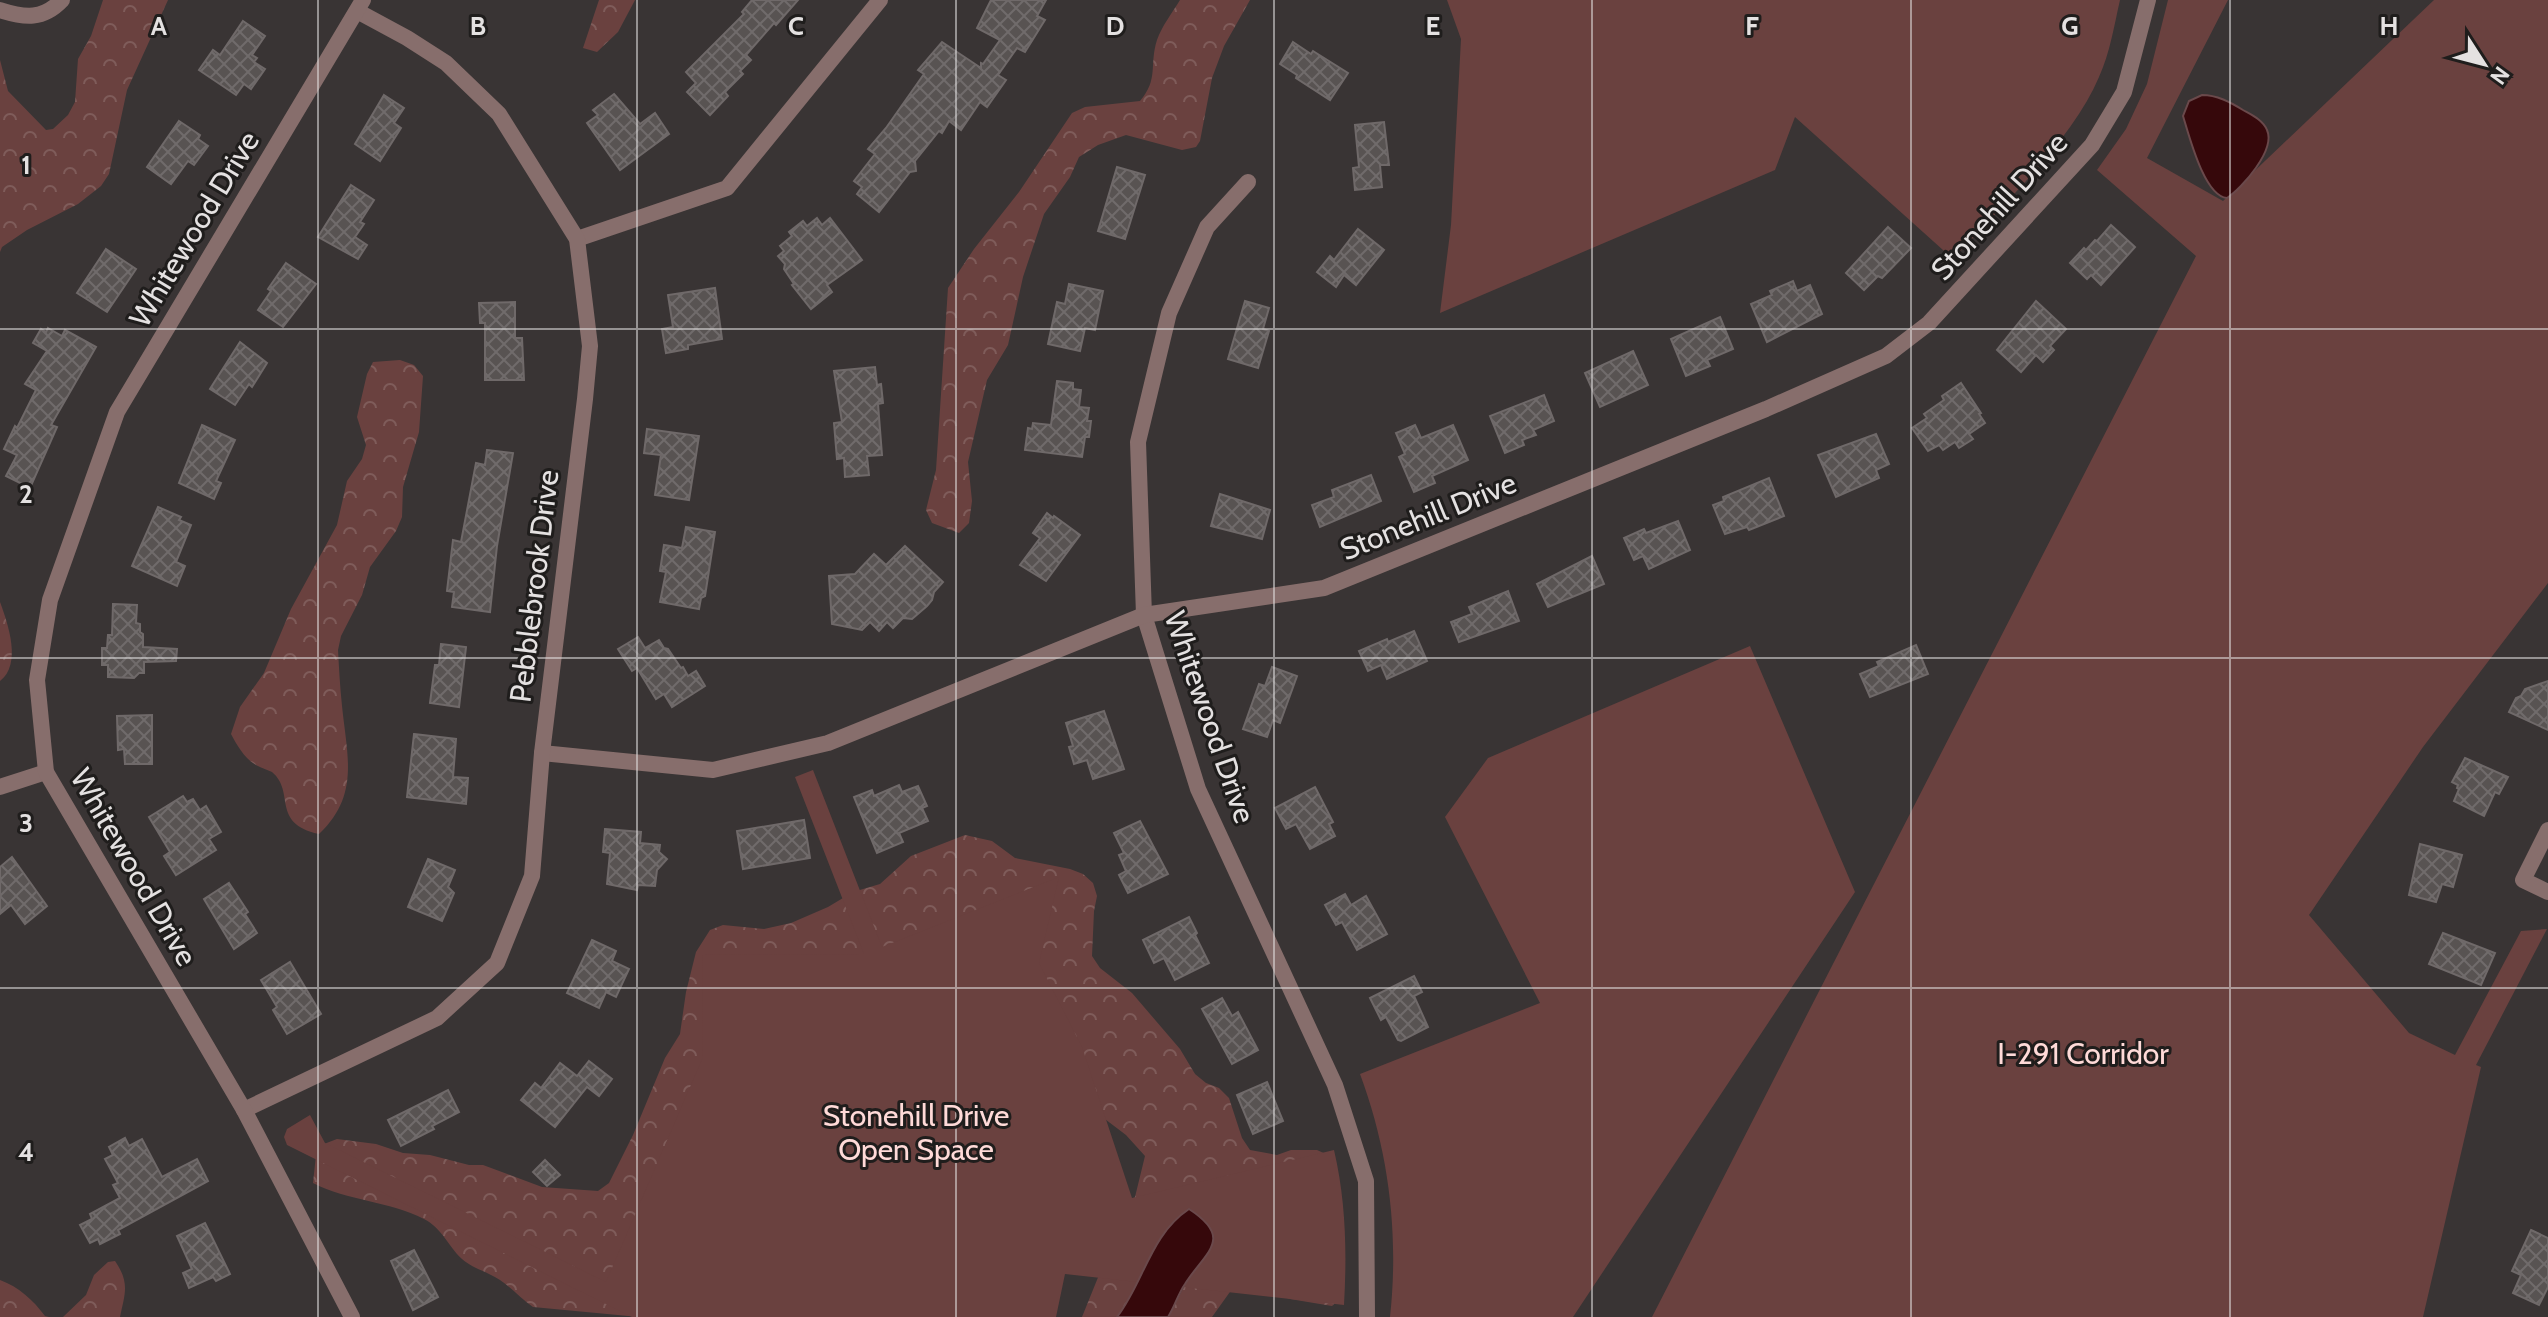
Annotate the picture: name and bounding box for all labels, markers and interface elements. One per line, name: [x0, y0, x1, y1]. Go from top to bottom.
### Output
text: A: [151, 10, 168, 42]
text: B: [470, 10, 486, 42]
text: C: [788, 10, 804, 42]
text: D: [1106, 10, 1124, 42]
text: E: [1426, 10, 1440, 42]
text: F: [1745, 10, 1759, 42]
text: G: [2061, 10, 2079, 42]
text: H: [2380, 10, 2398, 42]
north arrow: [2444, 24, 2524, 104]
text: N: [2484, 61, 2515, 90]
street label: Whitewood Drive: [121, 124, 267, 334]
street label: Stonehill Drive: [1923, 124, 2075, 288]
text: 1: [21, 149, 31, 181]
street label: Stonehill Drive: [1335, 464, 1521, 568]
street label: Pebblebrook Drive: [501, 468, 567, 704]
text: 2: [19, 478, 33, 510]
street label: Whitewood Drive: [1156, 606, 1264, 828]
street label: Whitewood Drive: [63, 762, 205, 972]
text: 3: [19, 807, 33, 839]
park label: I-291 Corridor: [1997, 1035, 2169, 1072]
park label: Stonehill Drive Open Space: [823, 1097, 1009, 1168]
text: 4: [18, 1136, 34, 1168]

